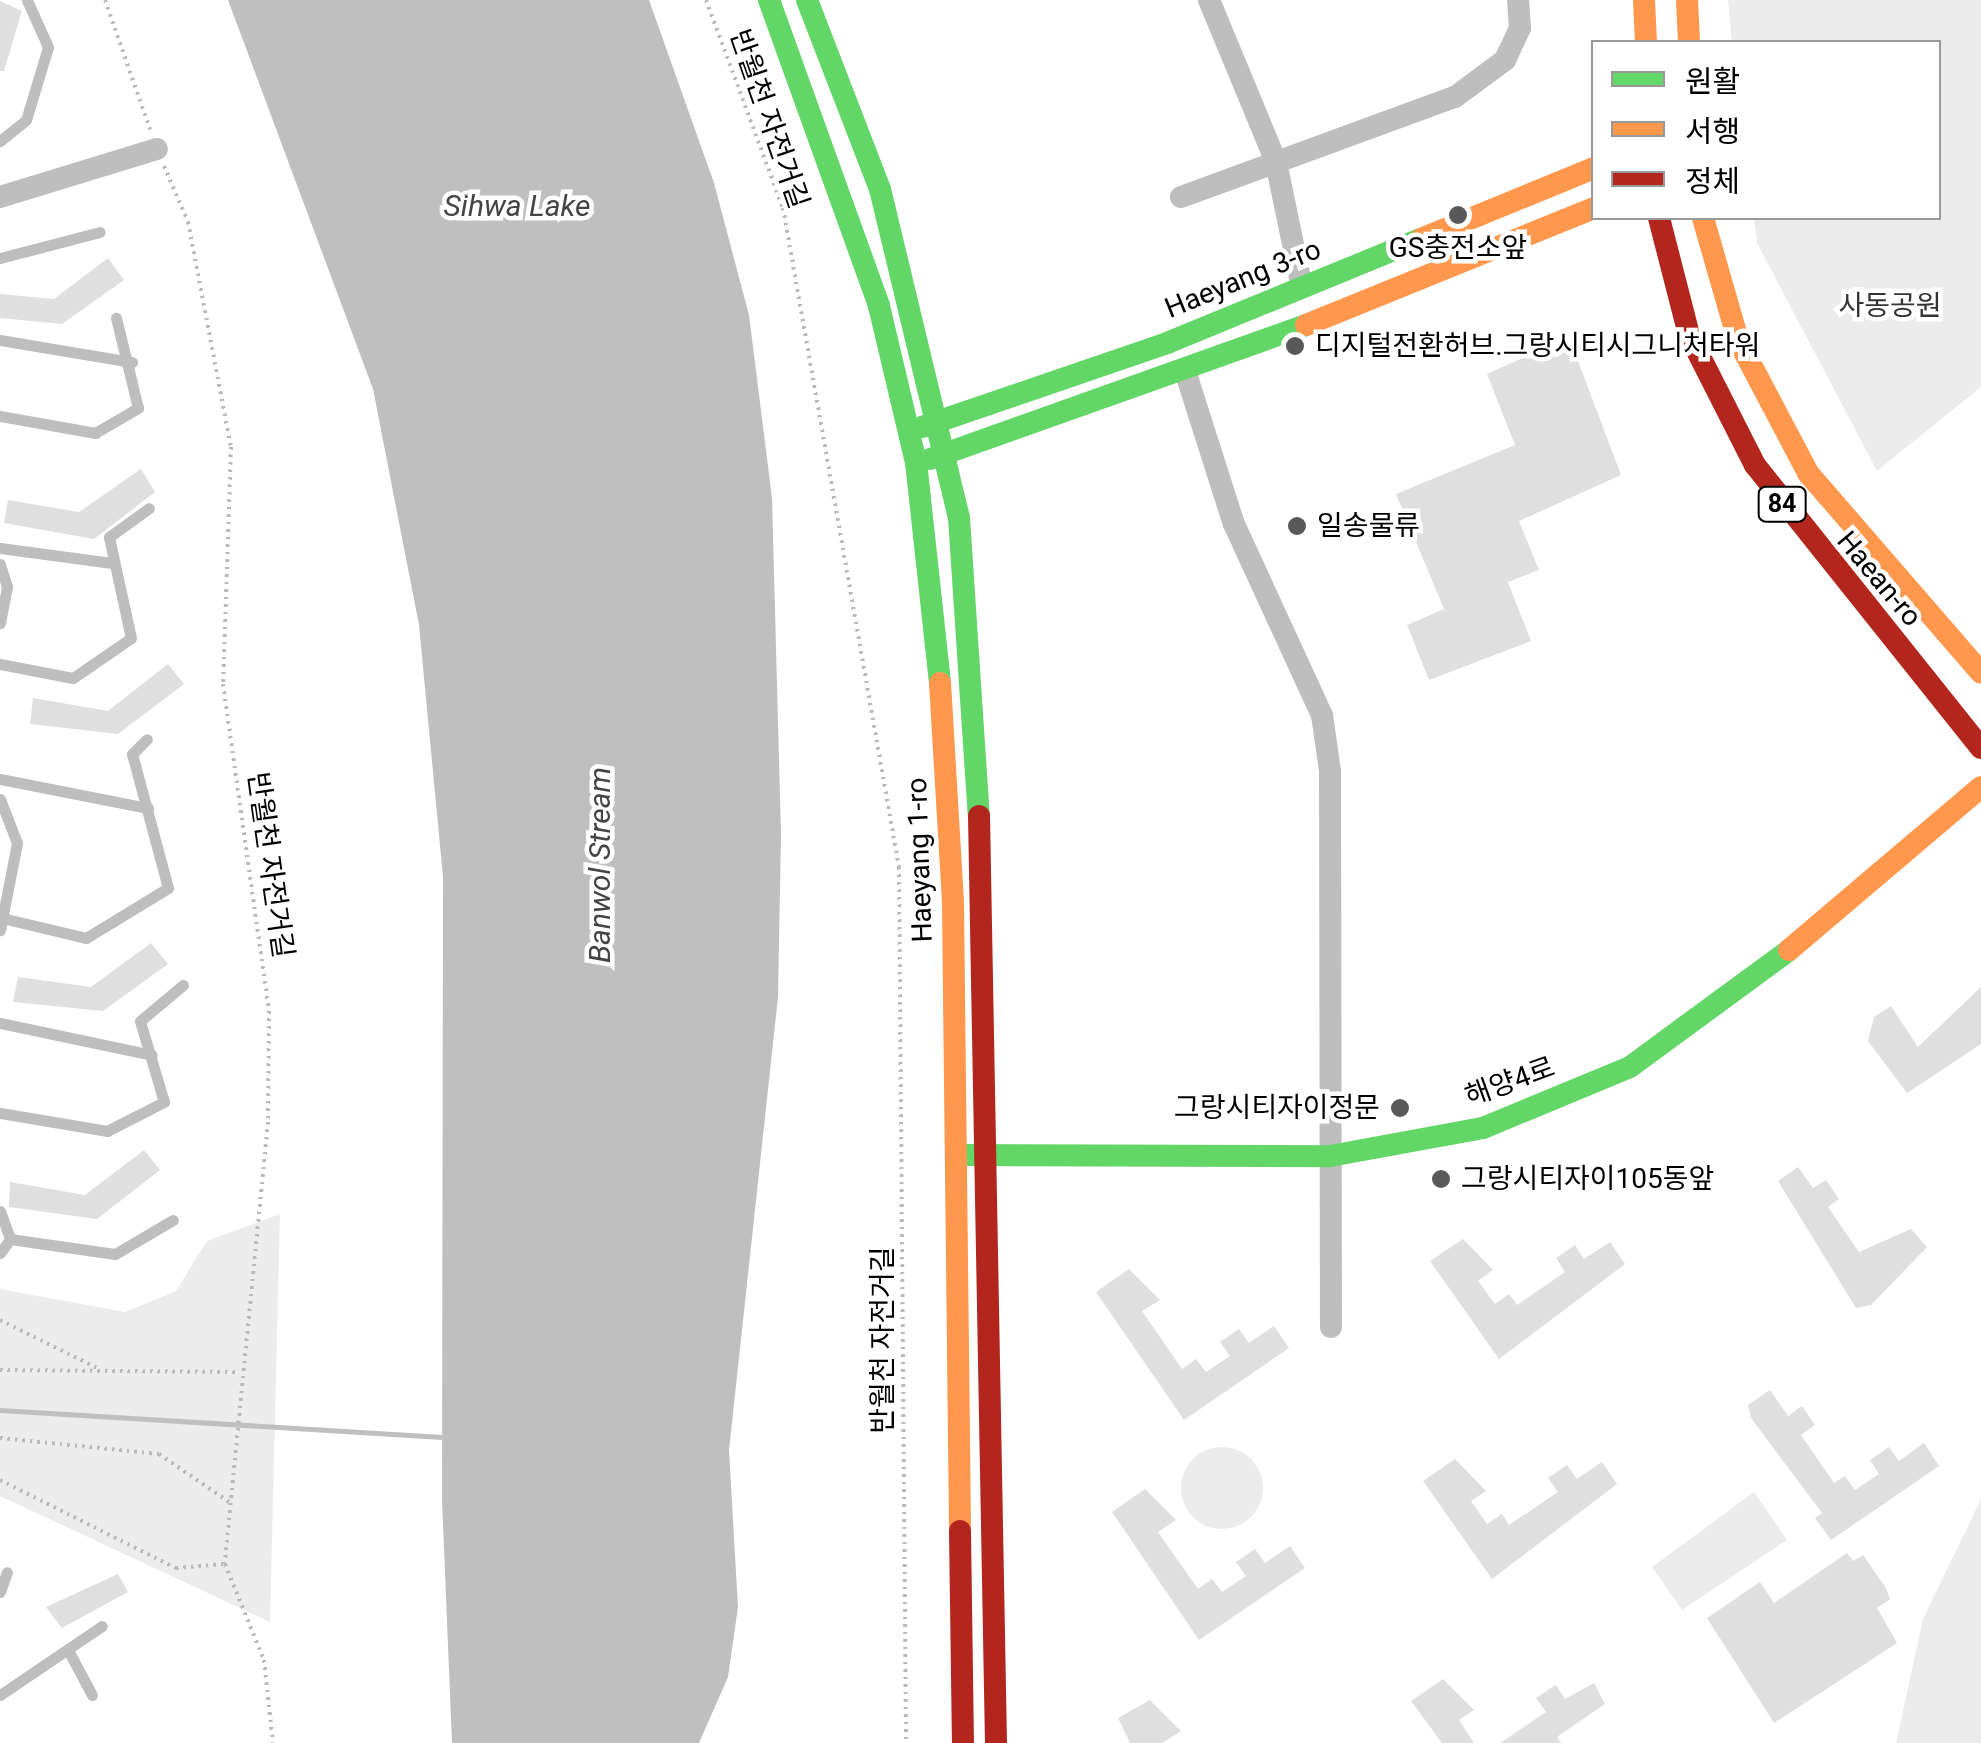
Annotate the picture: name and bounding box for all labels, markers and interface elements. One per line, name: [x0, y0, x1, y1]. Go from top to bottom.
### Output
street label: 반월천 자전거길: [723, 25, 815, 213]
legend: [1591, 40, 1941, 220]
text: 원활: [1685, 64, 1740, 99]
text: 서행: [1685, 114, 1740, 149]
text: 정체: [1685, 164, 1740, 199]
water label: Sihwa Lake: [444, 188, 590, 224]
marker: GS충전소앞: [1447, 204, 1469, 226]
place label: GS충전소앞: [1389, 231, 1527, 265]
street label: Haeyang 3-ro: [1160, 233, 1326, 325]
park label: 사동공원: [1838, 289, 1942, 323]
place label: 디지털전환허브.그랑시티시그니처타워: [1315, 329, 1760, 363]
marker: 디지털전환허브.그랑시티시그니처타워: [1284, 335, 1306, 357]
road number: 84: [1757, 484, 1807, 524]
place label: 일송물류: [1317, 509, 1420, 543]
marker: 일송물류: [1286, 515, 1308, 537]
street label: Haean-ro: [1830, 525, 1928, 633]
water label: Banwol Stream: [582, 767, 618, 963]
street label: 반월천 자전거길: [240, 770, 300, 960]
street label: Haeyang 1-ro: [900, 777, 940, 943]
street label: 해양4로: [1461, 1050, 1559, 1114]
place label: 그랑시티자이정문: [1174, 1091, 1380, 1125]
marker: 그랑시티자이정문: [1389, 1097, 1411, 1119]
place label: 그랑시티자이105동앞: [1461, 1162, 1714, 1196]
marker: 그랑시티자이105동앞: [1430, 1168, 1452, 1190]
street label: 반월천 자전거길: [866, 1246, 900, 1434]

